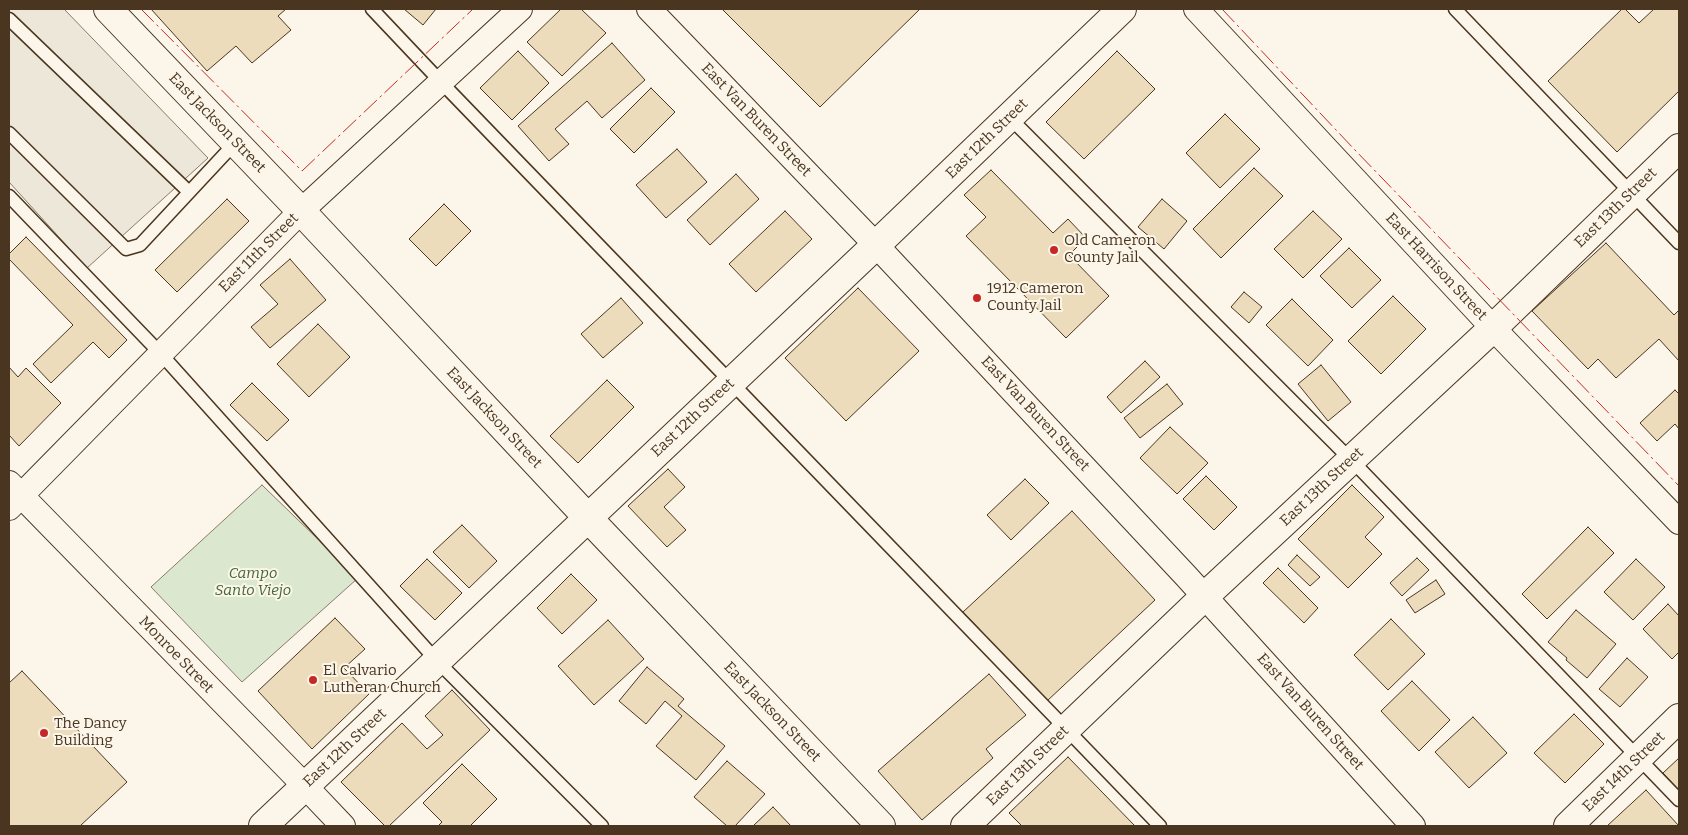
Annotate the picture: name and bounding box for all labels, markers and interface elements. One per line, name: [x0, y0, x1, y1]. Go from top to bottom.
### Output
street label: East Van Buren Street: [697, 60, 815, 180]
street label: East Jackson Street: [165, 69, 269, 177]
street label: East 12th Street: [942, 95, 1032, 183]
street label: East 13th Street: [1571, 164, 1661, 252]
street label: East Harrison Street: [1381, 209, 1491, 325]
street label: East 11th Street: [216, 210, 302, 296]
place label: Old Cameron County Jail: [1064, 232, 1156, 267]
marker: Old Cameron County Jail: [1048, 244, 1060, 256]
place label: 1912 Cameron County Jail: [987, 280, 1084, 315]
marker: 1912 Cameron County Jail: [971, 292, 983, 304]
street label: East Van Buren Street: [977, 353, 1093, 475]
street label: East Jackson Street: [442, 364, 546, 472]
street label: East 12th Street: [648, 375, 738, 461]
street label: East 13th Street: [1277, 444, 1367, 530]
park label: Campo Santo Viejo: [215, 565, 291, 600]
street label: Monroe Street: [135, 613, 217, 697]
street label: East Van Buren Street: [1253, 650, 1367, 774]
street label: East Jackson Street: [720, 658, 824, 766]
place label: El Calvario Lutheran Church: [323, 662, 441, 697]
marker: El Calvario Lutheran Church: [307, 674, 319, 686]
street label: East 12th Street: [300, 705, 390, 791]
place label: The Dancy Building: [54, 715, 127, 750]
street label: East 13th Street: [983, 722, 1073, 810]
marker: The Dancy Building: [38, 727, 50, 739]
street label: East 14th Street: [1579, 728, 1669, 816]

